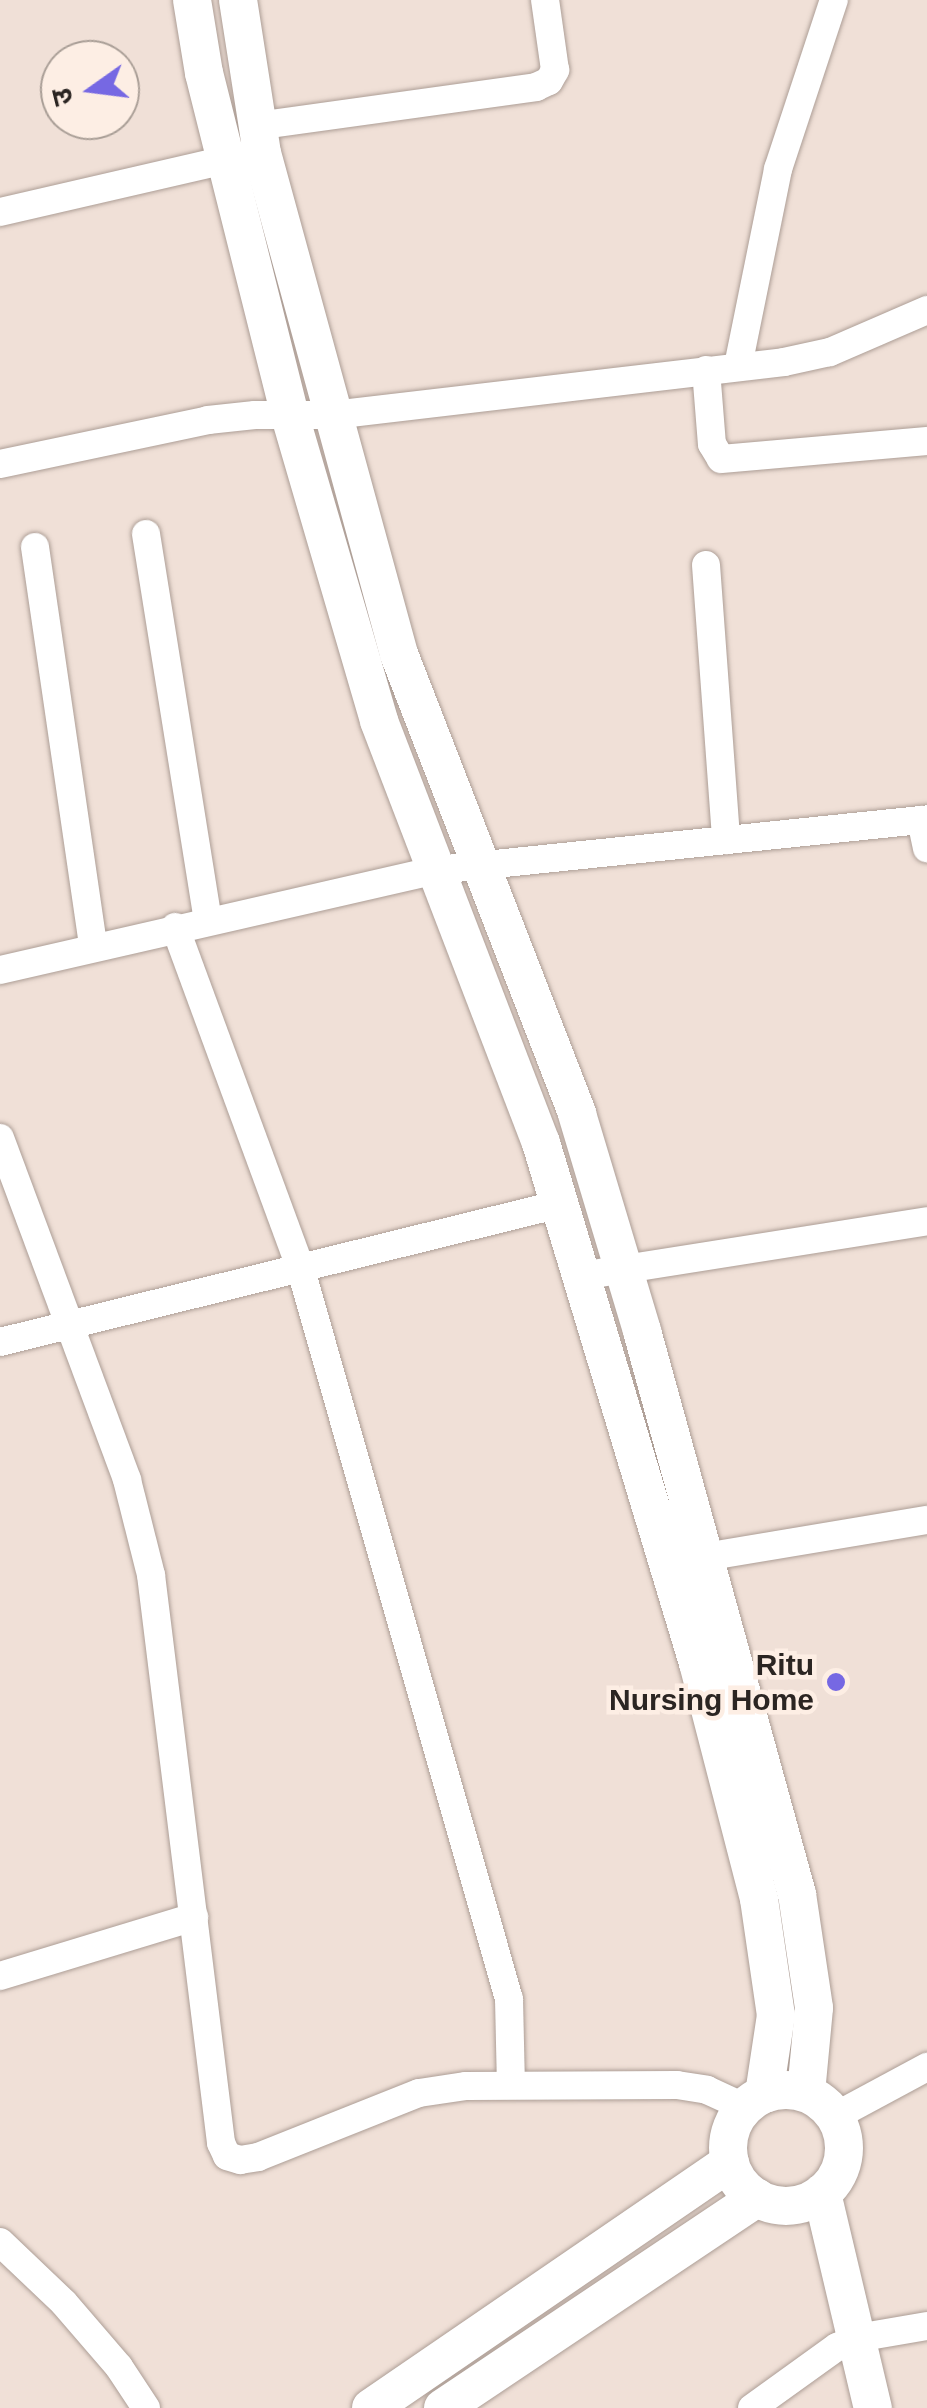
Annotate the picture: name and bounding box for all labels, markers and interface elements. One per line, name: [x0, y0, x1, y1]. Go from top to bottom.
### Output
north arrow: [40, 40, 140, 140]
text: उ: [45, 85, 79, 109]
place label: Ritu Nursing Home: [609, 1647, 814, 1718]
marker: Ritu Nursing Home: [823, 1669, 849, 1695]

